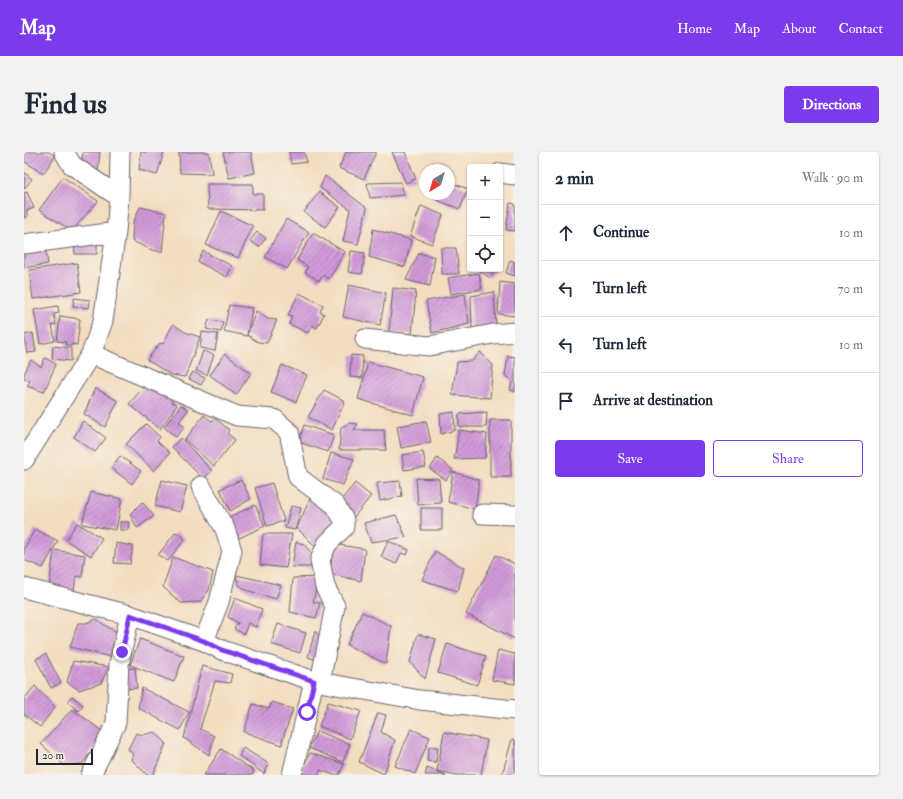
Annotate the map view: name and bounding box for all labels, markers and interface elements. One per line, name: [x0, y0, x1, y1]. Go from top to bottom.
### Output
text: Map: [20, 16, 56, 40]
text: Home: [677, 20, 712, 37]
text: Map: [734, 20, 760, 37]
text: About: [782, 20, 816, 37]
text: Contact: [838, 20, 883, 37]
button: Directions: [784, 86, 879, 123]
text: Find us: [24, 87, 107, 122]
north arrow: [419, 164, 455, 200]
map controls: [467, 164, 503, 272]
button: +: [467, 164, 503, 200]
text: 2 min: [555, 168, 594, 189]
text: Walk · 90 m: [802, 170, 863, 186]
button: −: [467, 200, 503, 236]
icon: ahead: [555, 222, 577, 244]
text: Continue: [593, 223, 649, 242]
text: 10 m: [839, 225, 863, 241]
button: locate: [467, 236, 503, 272]
icon: left: [555, 278, 577, 300]
text: Turn left: [593, 279, 647, 298]
text: 70 m: [838, 281, 863, 297]
icon: left: [555, 334, 577, 356]
text: Turn left: [593, 335, 647, 354]
text: 10 m: [839, 337, 863, 353]
icon: arrive: [555, 390, 577, 412]
text: Arrive at destination: [593, 391, 713, 410]
button: Save: [555, 440, 705, 477]
button: Share: [713, 440, 863, 477]
route end: [113, 643, 131, 661]
route start: [298, 703, 316, 721]
scale bar: [36, 747, 93, 766]
text: 20 m: [42, 749, 64, 762]

